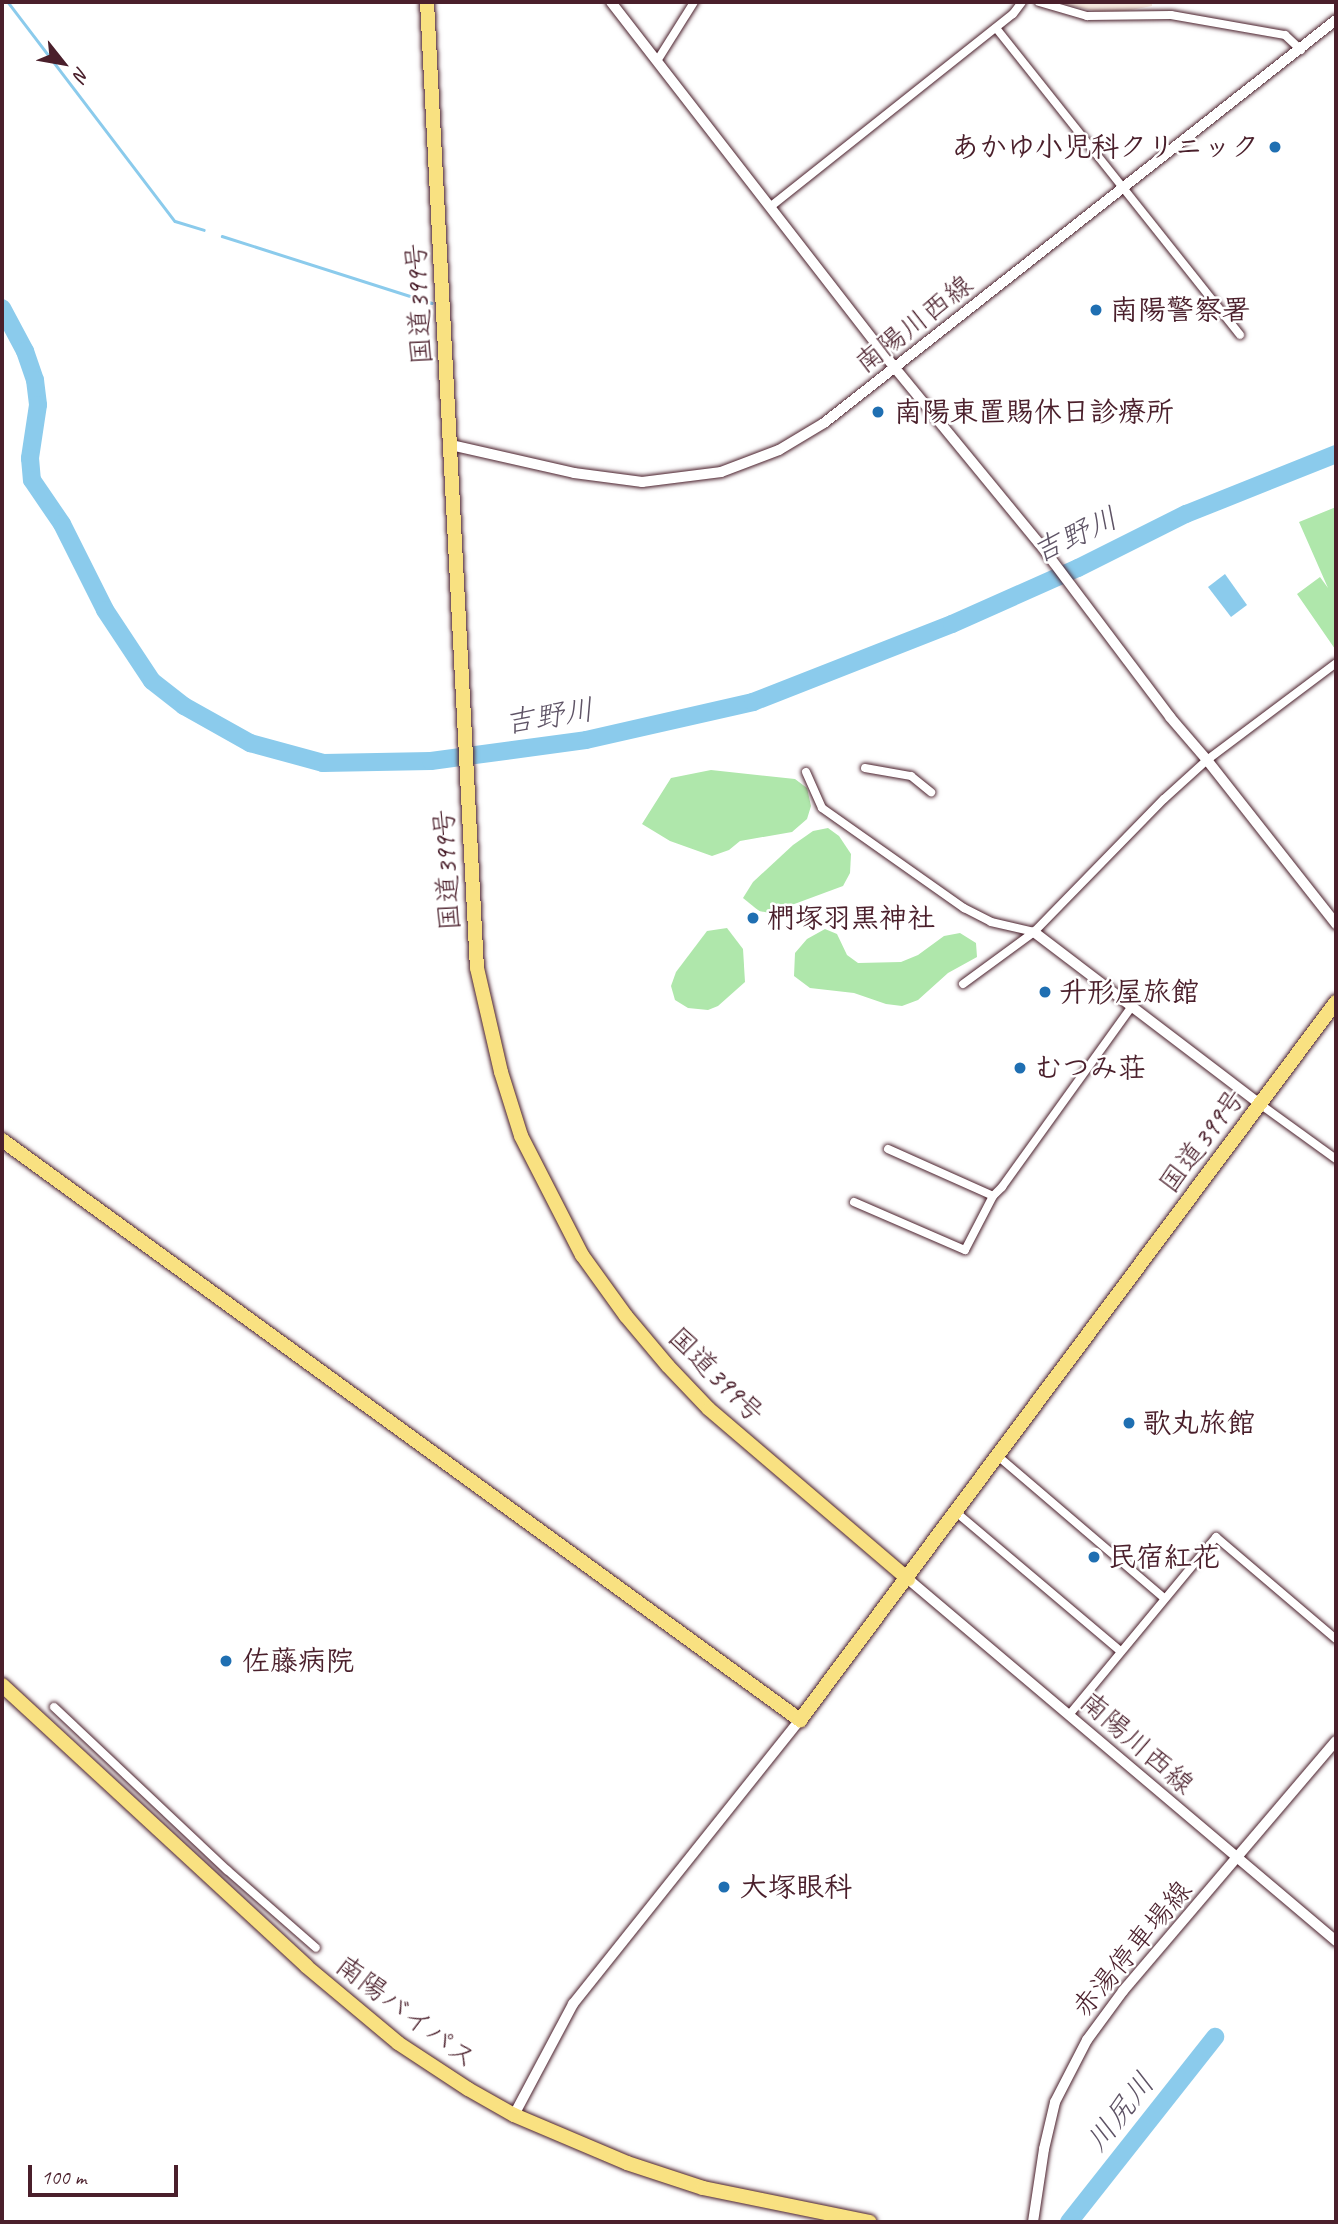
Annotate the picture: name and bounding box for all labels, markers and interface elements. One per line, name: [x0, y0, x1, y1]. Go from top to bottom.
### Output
north arrow: [28, 28, 98, 98]
text: N: [68, 63, 94, 85]
place label: あかゆ小児科クリニック: [951, 130, 1259, 164]
marker: あかゆ小児科クリニック: [1265, 137, 1285, 157]
street label: 国道399号: [399, 242, 439, 366]
street label: 南陽川西線: [848, 268, 980, 380]
place label: 南陽警察署: [1110, 293, 1250, 327]
marker: 南陽警察署: [1088, 302, 1104, 318]
place label: 南陽東置賜休日診療所: [894, 395, 1174, 429]
marker: 南陽東置賜休日診療所: [868, 402, 888, 422]
water label: 吉野川: [1027, 500, 1123, 570]
water label: 吉野川: [502, 691, 596, 741]
street label: 国道399号: [427, 808, 467, 932]
place label: 椚塚羽黒神社: [767, 901, 935, 935]
marker: 椚塚羽黒神社: [745, 910, 761, 926]
place label: 升形屋旅館: [1059, 975, 1199, 1009]
marker: 升形屋旅館: [1037, 984, 1053, 1000]
place label: むつみ荘: [1034, 1051, 1146, 1085]
marker: むつみ荘: [1012, 1060, 1028, 1076]
street label: 国道399号: [1152, 1082, 1252, 1200]
street label: 国道399号: [661, 1320, 771, 1430]
place label: 歌丸旅館: [1143, 1406, 1255, 1440]
marker: 歌丸旅館: [1121, 1415, 1137, 1431]
place label: 民宿紅花: [1108, 1540, 1220, 1574]
marker: 民宿紅花: [1086, 1549, 1102, 1565]
place label: 佐藤病院: [242, 1644, 354, 1678]
marker: 佐藤病院: [216, 1651, 236, 1671]
street label: 南陽川西線: [1073, 1684, 1201, 1802]
place label: 大塚眼科: [740, 1870, 852, 1904]
street label: 赤湯停車場線: [1065, 1874, 1199, 2024]
marker: 大塚眼科: [714, 1877, 734, 1897]
street label: 南陽バイパス: [329, 1948, 483, 2076]
water label: 川尻川: [1078, 2065, 1162, 2159]
scale bar: [32, 2150, 182, 2194]
text: 100 m: [41, 2164, 86, 2190]

